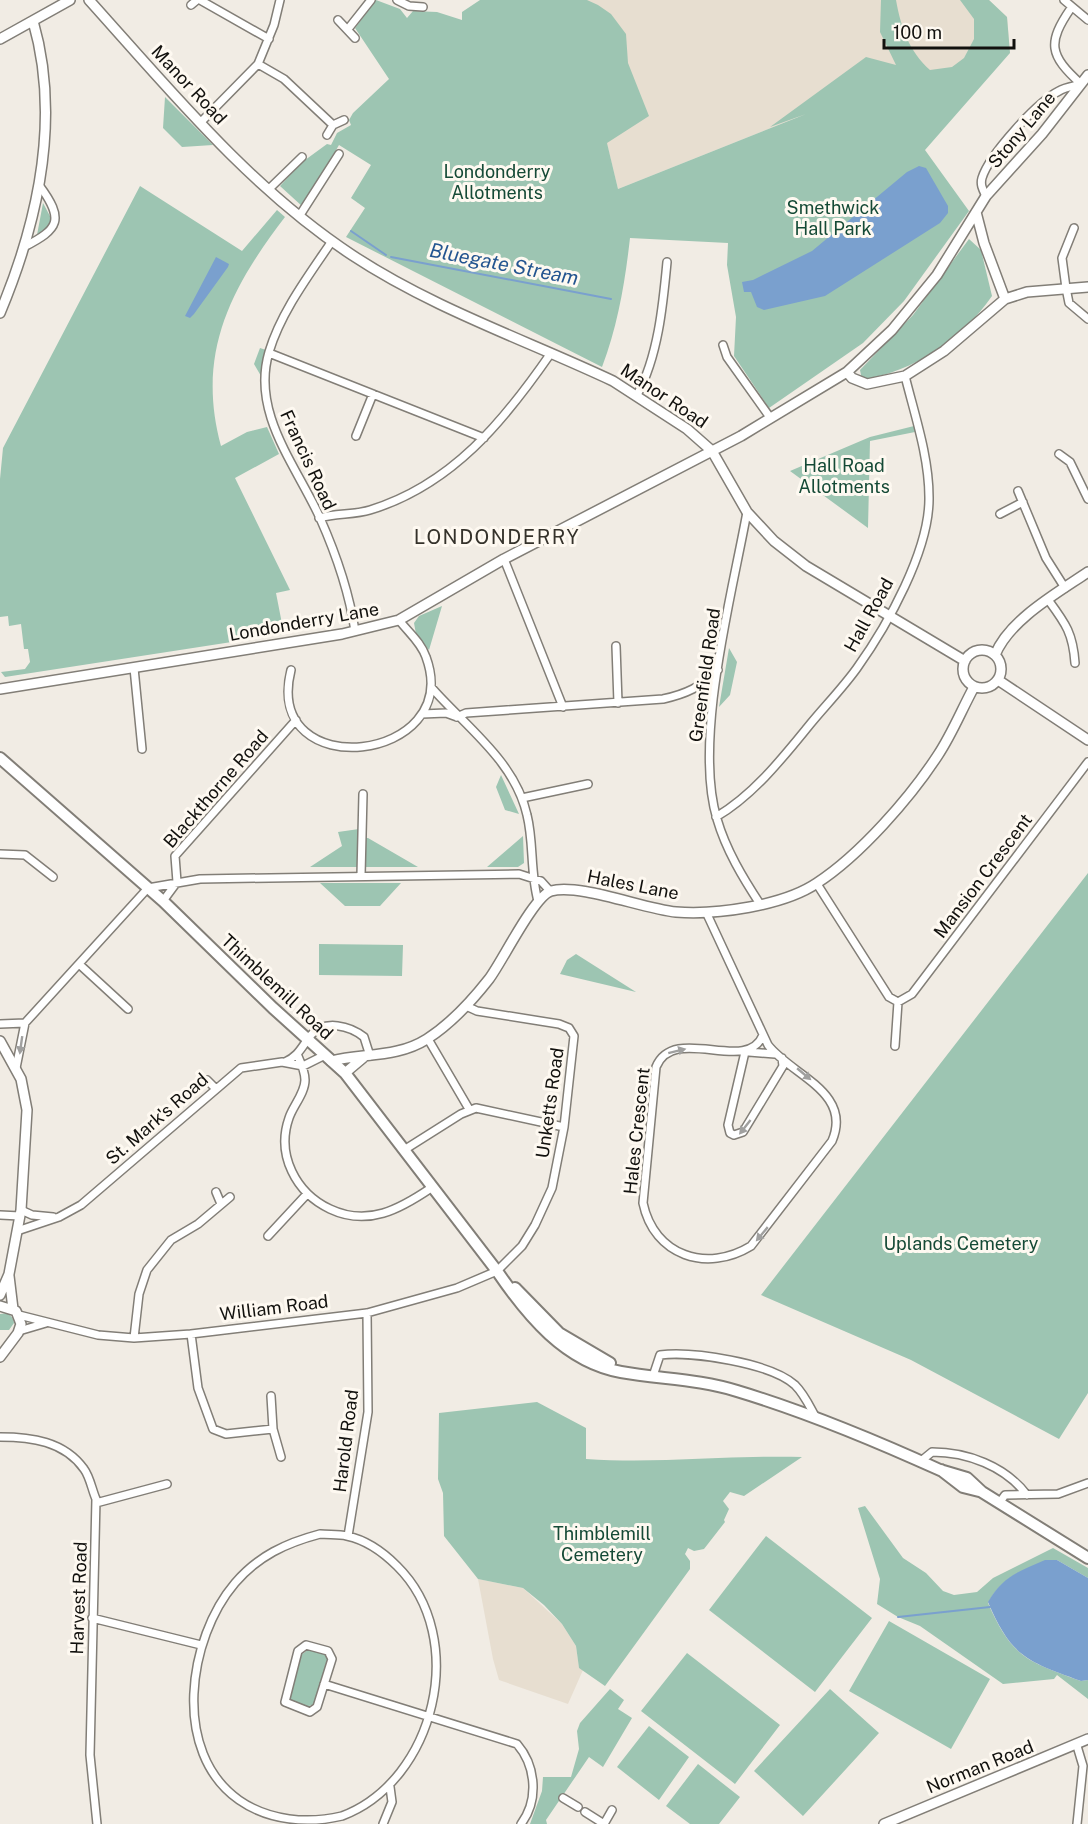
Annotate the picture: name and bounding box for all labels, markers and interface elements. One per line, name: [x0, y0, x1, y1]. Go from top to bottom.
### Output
scale bar: [884, 12, 1014, 50]
text: 100 m: [893, 22, 942, 43]
street label: Manor Road: [147, 41, 231, 129]
street label: Stony Lane: [984, 87, 1060, 172]
park label: Londonderry Allotments: [444, 161, 551, 203]
park label: Smethwick Hall Park: [787, 197, 879, 239]
water label: Bluegate Stream: [428, 238, 580, 290]
street label: Manor Road: [617, 359, 712, 432]
street label: Francis Road: [276, 406, 341, 513]
park label: Hall Road Allotments: [798, 455, 890, 497]
district label: LONDONDERRY: [414, 525, 580, 549]
street label: Hall Road: [840, 574, 897, 655]
street label: Londonderry Lane: [227, 598, 380, 645]
street label: Greenfield Road: [685, 607, 724, 743]
street label: Blackthorne Road: [159, 726, 272, 852]
street label: Mansion Crescent: [929, 809, 1036, 942]
street label: Hales Lane: [585, 865, 681, 904]
street label: Thimblemill Road: [217, 930, 338, 1044]
one-way arrow: [16, 1036, 25, 1055]
street label: Unketts Road: [531, 1046, 568, 1160]
one-way arrow: [668, 1046, 686, 1056]
street label: Hales Crescent: [619, 1066, 654, 1196]
one-way arrow: [796, 1068, 812, 1081]
street label: St. Mark's Road: [101, 1069, 212, 1169]
one-way arrow: [739, 1119, 751, 1135]
one-way arrow: [756, 1226, 769, 1241]
park label: Uplands Cemetery: [884, 1233, 1039, 1254]
street label: William Road: [218, 1290, 329, 1325]
street label: Harold Road: [329, 1388, 362, 1494]
park label: Thimblemill Cemetery: [553, 1523, 651, 1565]
street label: Harvest Road: [66, 1541, 91, 1655]
street label: Norman Road: [923, 1736, 1036, 1798]

